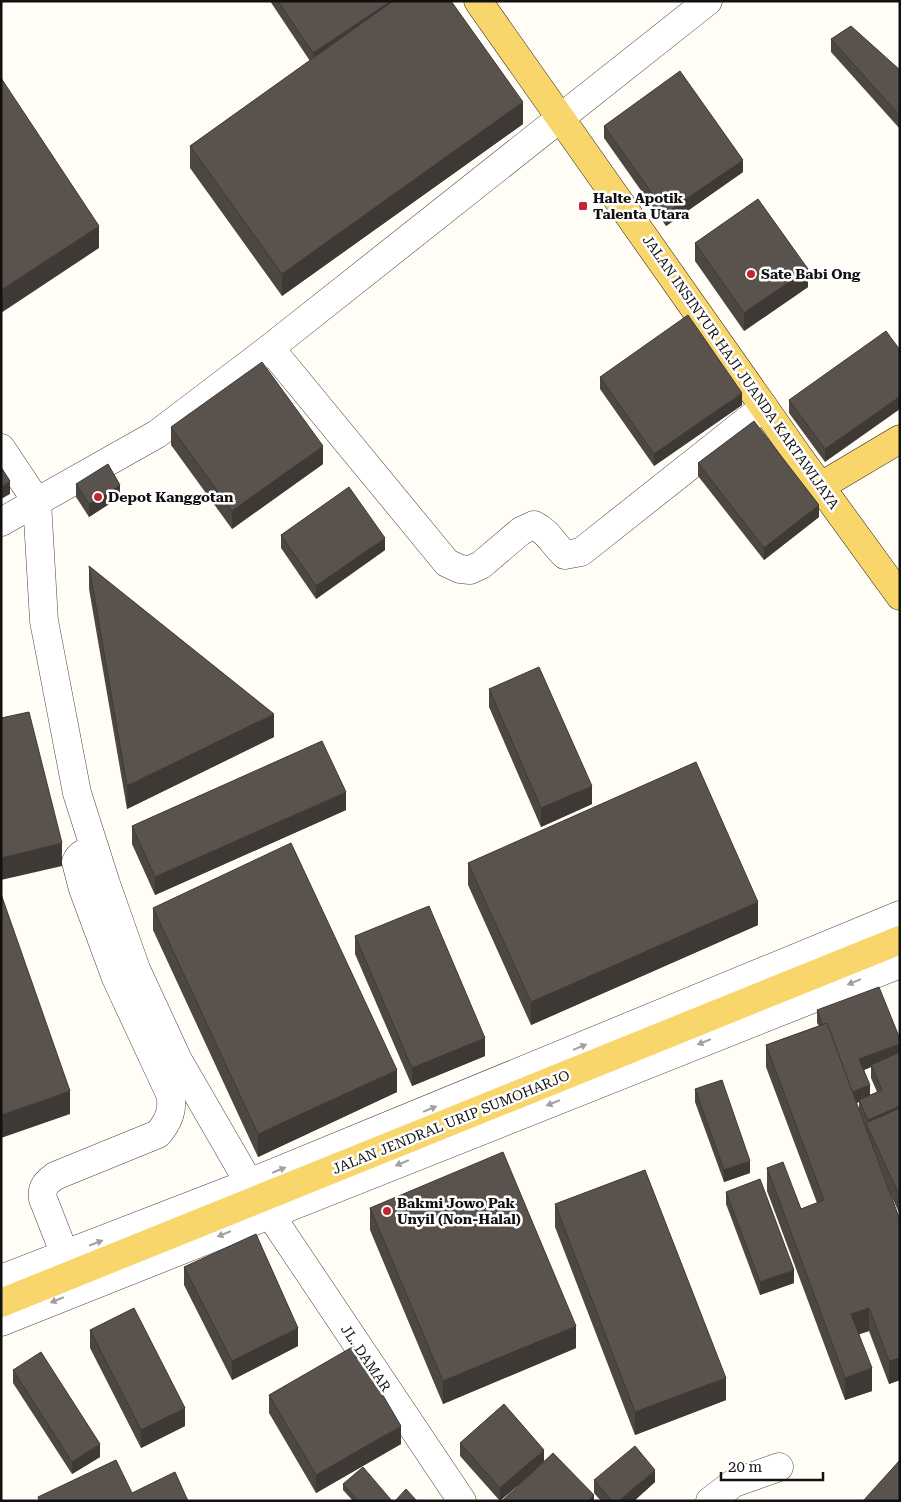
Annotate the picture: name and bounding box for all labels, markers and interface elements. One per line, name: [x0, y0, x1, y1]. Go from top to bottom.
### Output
place label: Halte Apotik Talenta Utara: [593, 190, 690, 222]
marker: Halte Apotik Talenta Utara: [577, 200, 589, 212]
street label: JALAN INSINYUR HAJI JUANDA KARTAWIJAYA: [640, 232, 843, 512]
place label: Sate Babi Ong: [761, 266, 861, 282]
marker: Sate Babi Ong: [745, 268, 757, 280]
place label: Depot Kanggotan: [108, 489, 234, 505]
marker: Depot Kanggotan: [92, 491, 104, 503]
one-way arrow: [847, 979, 862, 986]
one-way arrow: [696, 1039, 711, 1047]
one-way arrow: [573, 1043, 588, 1051]
street label: JALAN JENDRAL URIP SUMOHARJO: [330, 1067, 572, 1177]
one-way arrow: [545, 1099, 560, 1107]
one-way arrow: [423, 1104, 437, 1112]
one-way arrow: [395, 1159, 409, 1167]
one-way arrow: [272, 1166, 286, 1174]
place label: Bakmi Jowo Pak Unyil (Non-Halal): [397, 1195, 521, 1227]
marker: Bakmi Jowo Pak Unyil (Non-Halal): [381, 1205, 393, 1217]
one-way arrow: [217, 1230, 231, 1238]
one-way arrow: [88, 1239, 103, 1246]
one-way arrow: [49, 1296, 64, 1304]
street label: JL. DAMAR: [338, 1322, 394, 1395]
scale bar: [721, 1450, 824, 1482]
text: 20 m: [728, 1458, 763, 1476]

